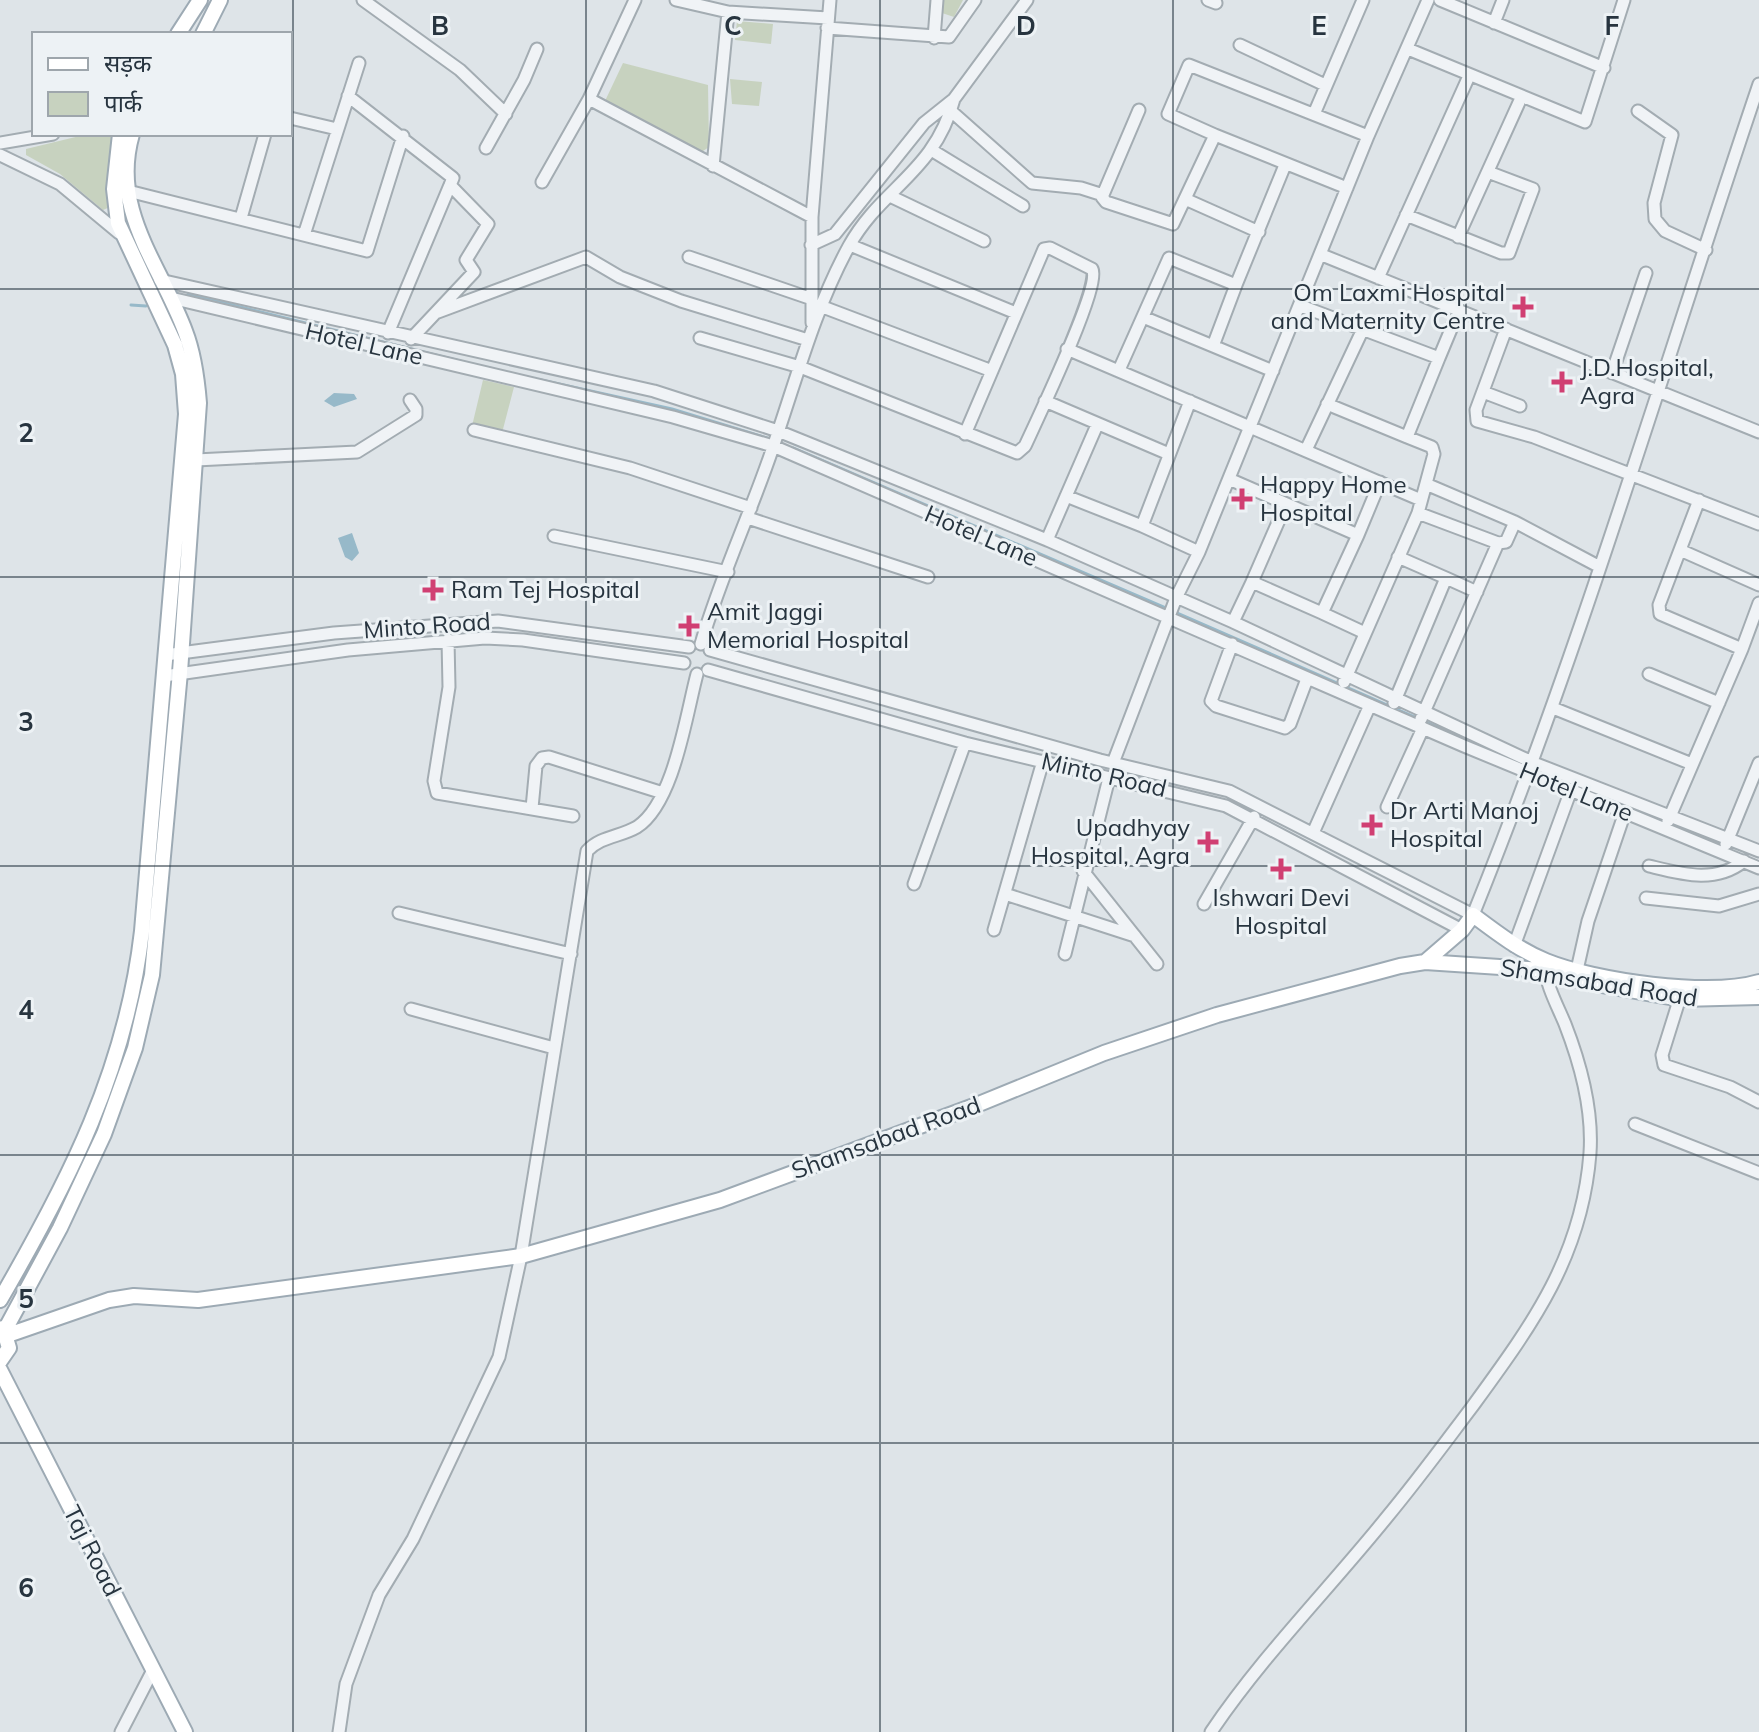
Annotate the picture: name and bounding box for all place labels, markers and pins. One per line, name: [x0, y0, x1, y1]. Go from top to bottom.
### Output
place label: Om Laxmi Hospital and Maternity Centre: [1271, 277, 1505, 335]
marker: Om Laxmi Hospital and Maternity Centre: [1512, 296, 1534, 318]
place label: J.D.Hospital, Agra: [1580, 352, 1714, 410]
marker: J.D.Hospital, Agra: [1551, 371, 1573, 393]
place label: Happy Home Hospital: [1260, 469, 1407, 527]
marker: Happy Home Hospital: [1231, 488, 1253, 510]
place label: Ram Tej Hospital: [451, 574, 640, 604]
marker: Ram Tej Hospital: [422, 579, 444, 601]
place label: Amit Jaggi Memorial Hospital: [707, 596, 909, 654]
marker: Amit Jaggi Memorial Hospital: [678, 615, 700, 637]
place label: Dr Arti Manoj Hospital: [1390, 795, 1539, 853]
place label: Upadhyay Hospital, Agra: [1031, 812, 1190, 870]
marker: Dr Arti Manoj Hospital: [1361, 814, 1383, 836]
marker: Upadhyay Hospital, Agra: [1197, 831, 1219, 853]
marker: Ishwari Devi Hospital: [1270, 858, 1292, 880]
place label: Ishwari Devi Hospital: [1212, 882, 1350, 940]

